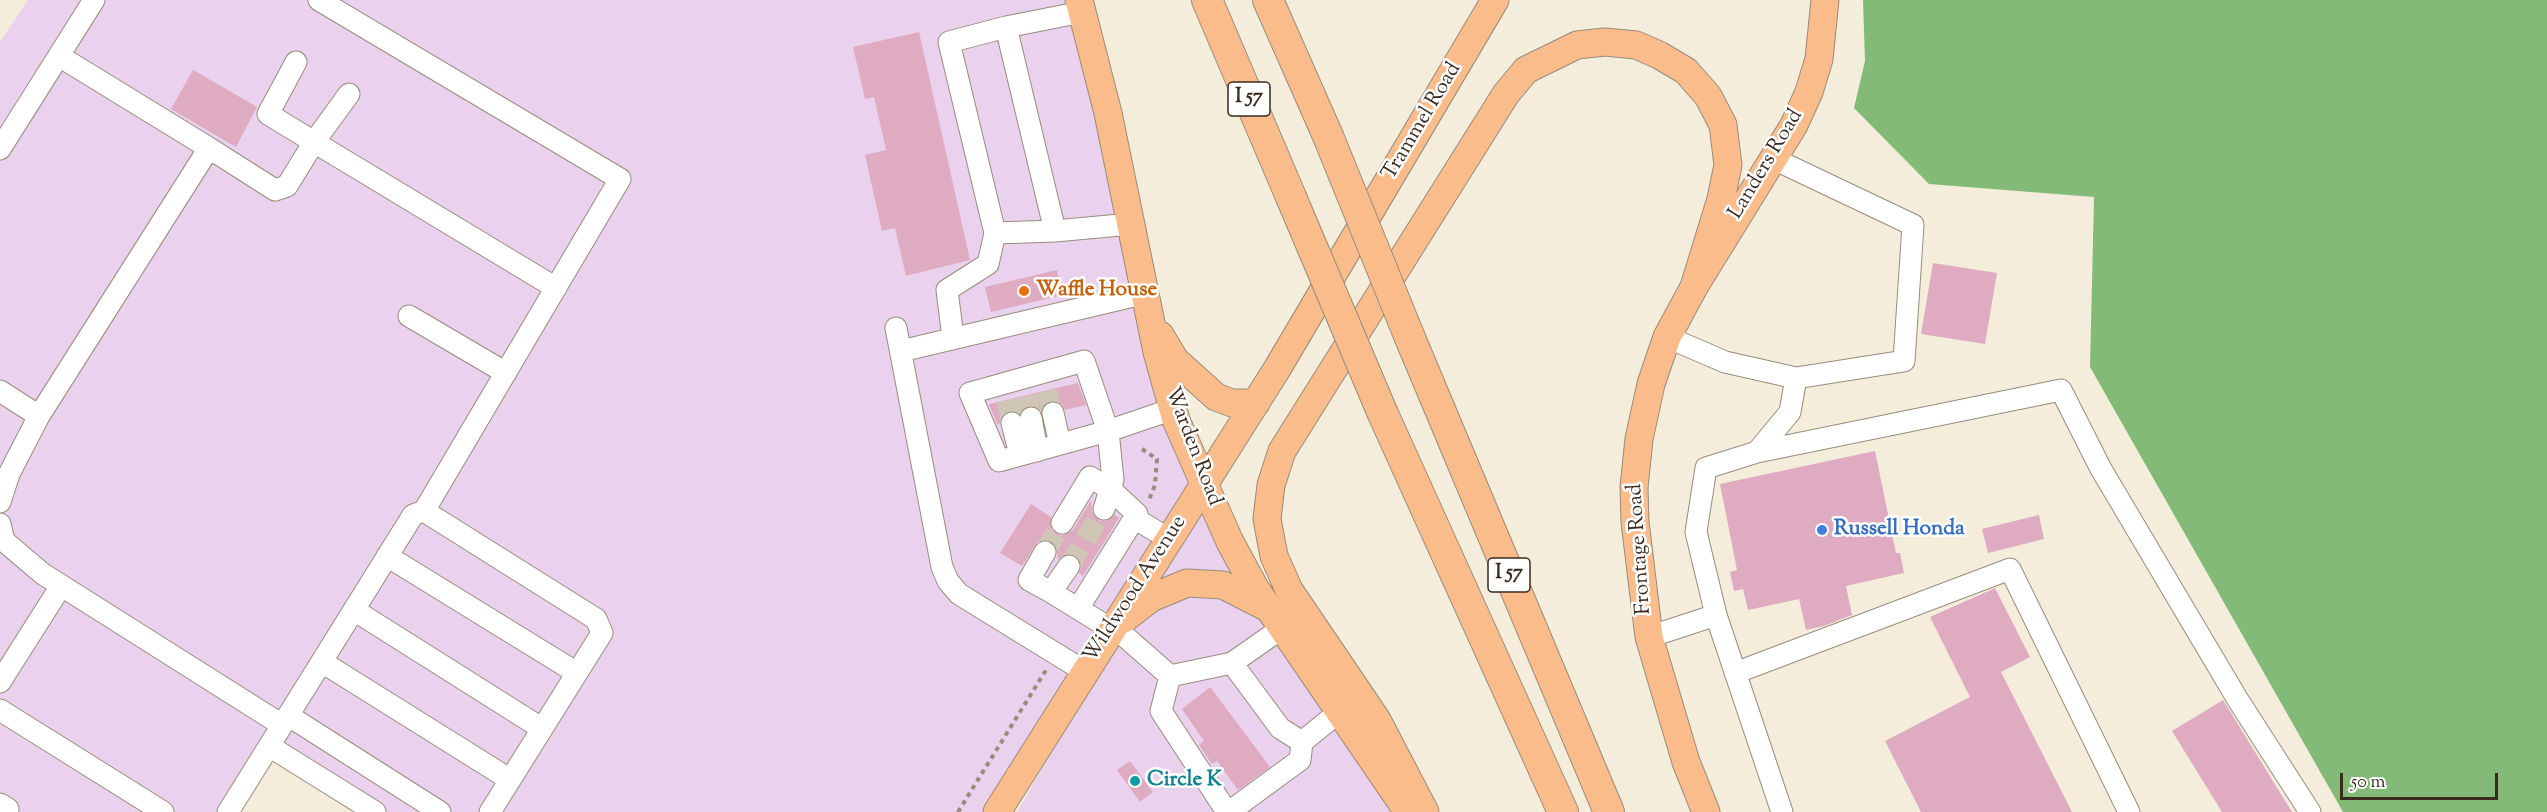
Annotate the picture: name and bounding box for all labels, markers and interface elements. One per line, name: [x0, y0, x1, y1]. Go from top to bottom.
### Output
street label: Trammel Road: [1378, 59, 1468, 185]
road number: I 57: [1228, 82, 1270, 116]
street label: Landers Road: [1724, 105, 1810, 225]
place label: Waffle House: [1036, 278, 1157, 304]
marker: Waffle House: [1017, 284, 1031, 298]
street label: Warden Road: [1158, 384, 1226, 510]
street label: Frontage Road: [1624, 483, 1658, 615]
street label: Wildwood Avenue: [1079, 512, 1193, 668]
place label: Russell Honda: [1834, 517, 1965, 543]
marker: Russell Honda: [1815, 523, 1829, 537]
road number: I 57: [1488, 558, 1530, 592]
scale bar: [2343, 761, 2500, 799]
place label: Circle K: [1147, 768, 1222, 794]
text: 50 m: [2351, 770, 2385, 796]
marker: Circle K: [1128, 774, 1142, 788]

